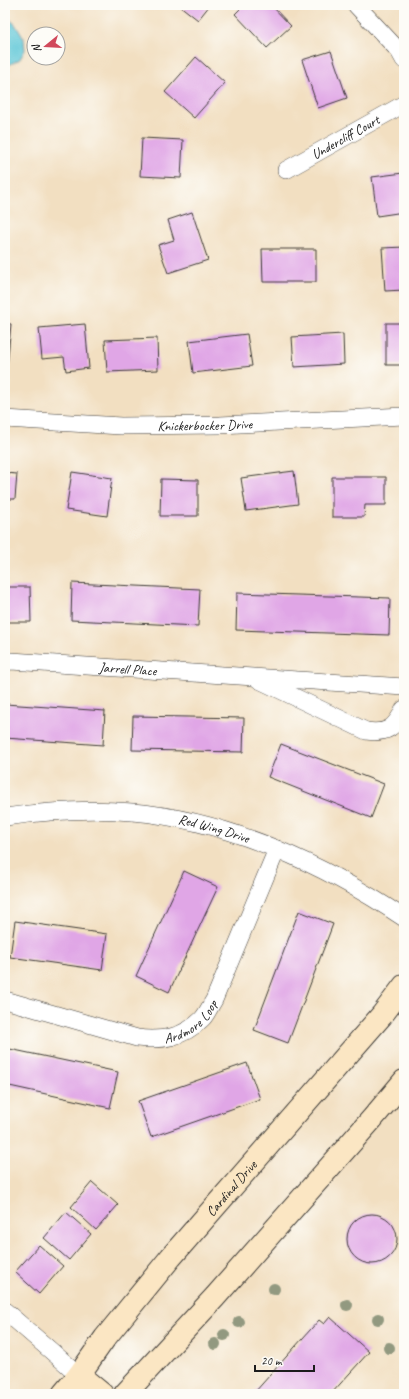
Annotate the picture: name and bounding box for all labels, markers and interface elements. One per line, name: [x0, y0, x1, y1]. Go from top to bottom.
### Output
north arrow: [26, 26, 66, 66]
text: N: [28, 42, 44, 54]
street label: Undercliff Court: [309, 111, 384, 163]
street label: Knickerbocker Drive: [157, 415, 254, 435]
street label: Jarrell Place: [97, 659, 158, 680]
street label: Red Wing Drive: [177, 811, 253, 847]
street label: Ardmore Loop: [163, 996, 222, 1047]
street label: Cardinal Drive: [202, 1156, 261, 1220]
scale bar: [255, 1347, 314, 1373]
text: 20 m: [261, 1353, 283, 1369]

